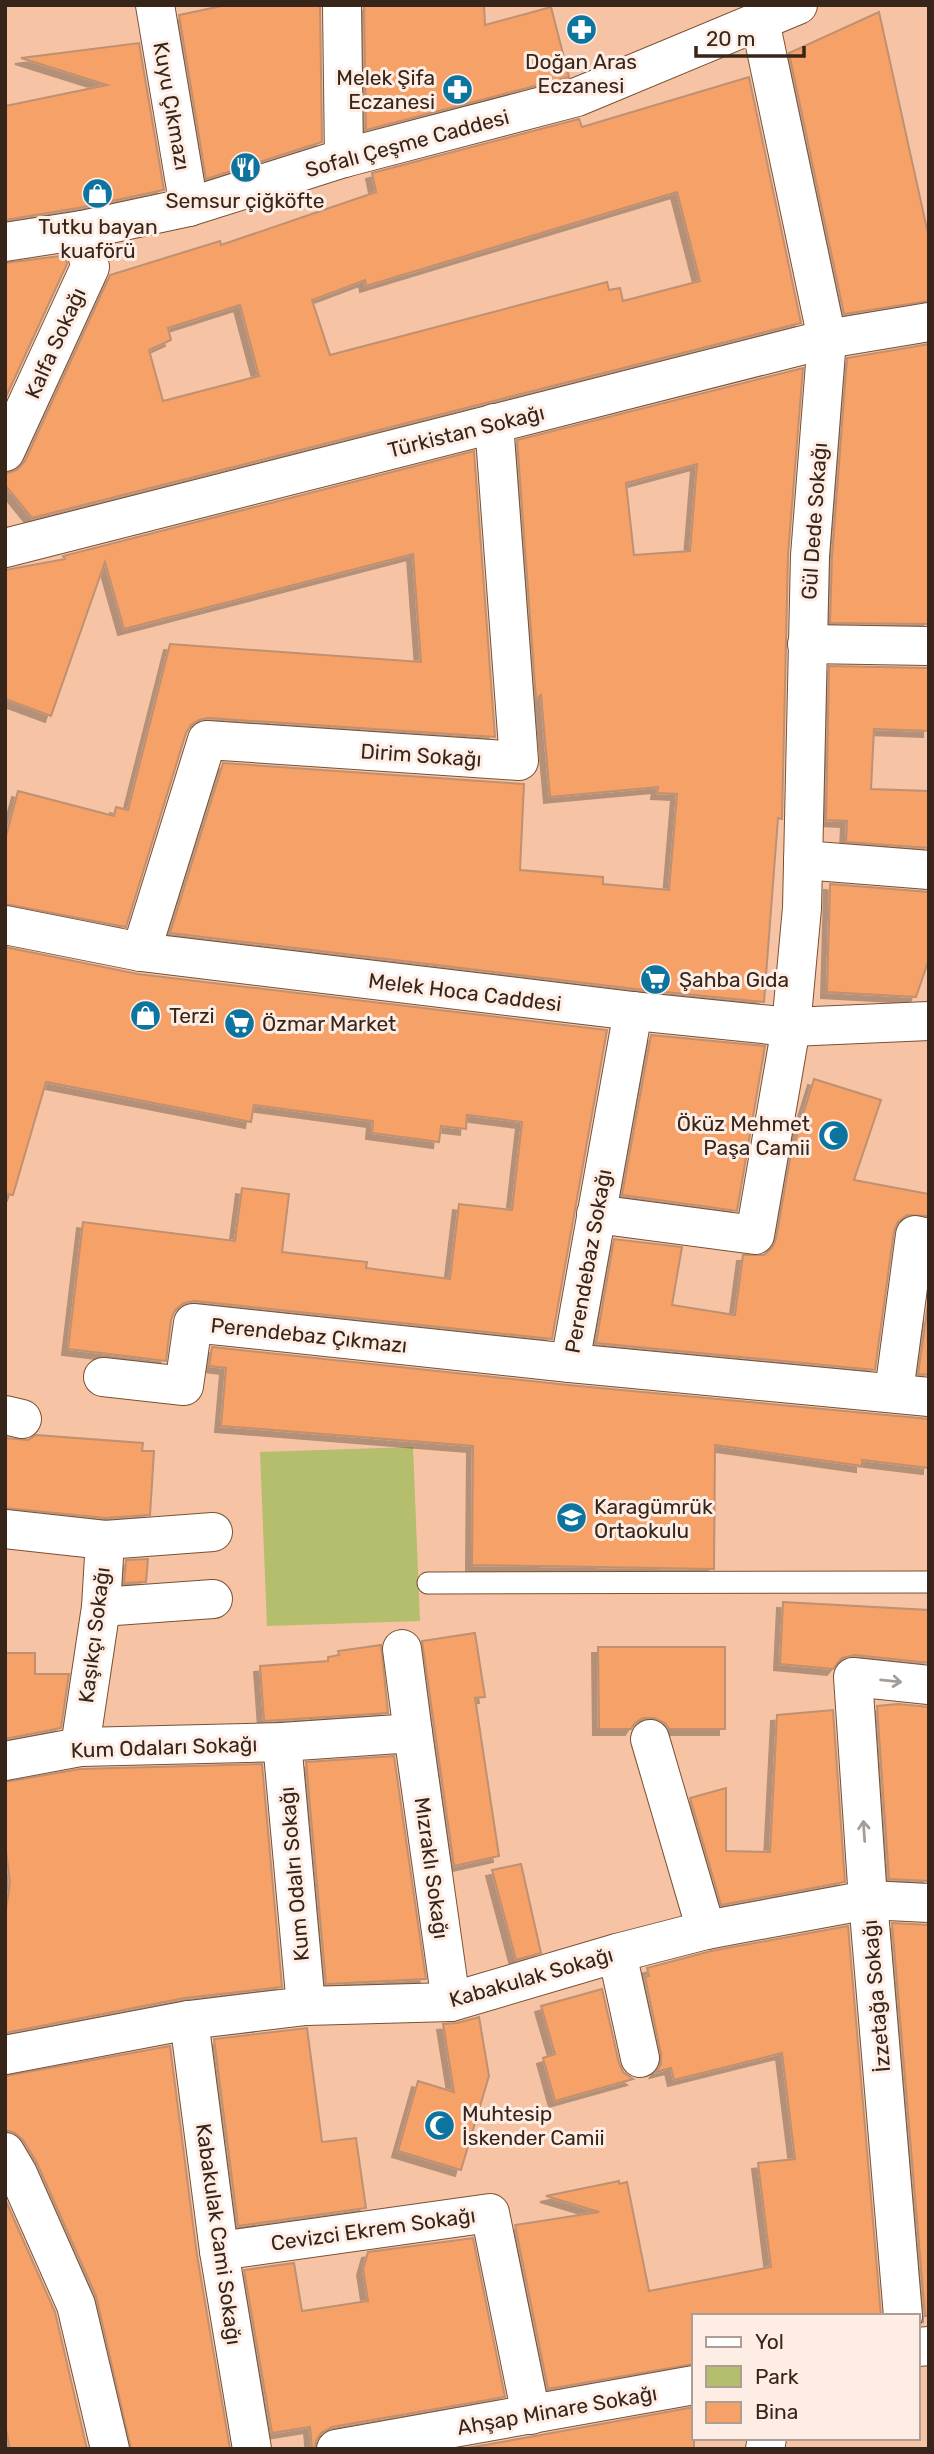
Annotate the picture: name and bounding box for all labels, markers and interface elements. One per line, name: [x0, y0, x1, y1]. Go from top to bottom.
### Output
pharmacy icon: Doğan Aras Eczanesi: [564, 12, 598, 46]
scale bar: [696, 14, 804, 58]
text: 20 m: [706, 26, 755, 51]
street label: Kuyu Çıkmazı: [148, 40, 196, 172]
place label: Doğan Aras Eczanesi: [525, 49, 637, 98]
place label: Melek Şifa Eczanesi: [336, 65, 435, 114]
pharmacy icon: Melek Şifa Eczanesi: [441, 72, 475, 106]
street label: Sofalı Çeşme Caddesi: [302, 104, 512, 182]
restaurant icon: Semsur çiğköfte: [228, 151, 262, 185]
shop icon: Tutku bayan kuaförü: [81, 177, 115, 211]
place label: Semsur çiğköfte: [166, 188, 325, 213]
place label: Tutku bayan kuaförü: [38, 214, 158, 263]
street label: Kalfa Sokağı: [19, 284, 91, 402]
street label: Türkistan Sokağı: [385, 399, 547, 463]
street label: Gül Dede Sokağı: [796, 441, 832, 601]
street label: Dirim Sokağı: [360, 738, 482, 772]
supermarket icon: Şahba Gıda: [639, 962, 673, 996]
place label: Şahba Gıda: [679, 967, 789, 992]
street label: Melek Hoca Caddesi: [367, 968, 563, 1016]
shop icon: Terzi: [129, 998, 163, 1032]
place label: Terzi: [169, 1003, 215, 1028]
supermarket icon: Özmar Market: [222, 1006, 256, 1040]
place label: Özmar Market: [262, 1011, 396, 1036]
place label: Öküz Mehmet Paşa Camii: [677, 1111, 810, 1160]
mosque icon: Öküz Mehmet Paşa Camii: [816, 1118, 850, 1152]
street label: Perendebaz Sokağı: [559, 1167, 617, 1355]
street label: Perendebaz Çıkmazı: [209, 1312, 409, 1358]
place label: Karagümrük Ortaokulu: [594, 1494, 713, 1543]
school or university icon: Karagümrük Ortaokulu: [554, 1501, 588, 1535]
street label: Kaşıkçı Sokağı: [73, 1566, 115, 1704]
one-way arrow: [879, 1675, 902, 1688]
street label: Kum Odaları Sokağı: [70, 1731, 258, 1763]
street label: Kum Odalrı Sokağı: [274, 1786, 314, 1962]
street label: Mızraklı Sokağı: [410, 1795, 454, 1941]
one-way arrow: [857, 1821, 870, 1843]
street label: İzzetağa Sokağı: [857, 1919, 895, 2073]
street label: Kabakulak Sokağı: [446, 1942, 616, 2012]
place label: Muhtesip İskender Camii: [462, 2101, 605, 2150]
mosque icon: Muhtesip İskender Camii: [422, 2108, 456, 2142]
street label: Kabakulak Cami Sokağı: [191, 2122, 247, 2346]
street label: Cevizci Ekrem Sokağı: [269, 2202, 477, 2256]
legend: [692, 2314, 920, 2440]
text: Yol: [755, 2329, 784, 2354]
text: Park: [755, 2364, 799, 2389]
street label: Ahşap Minare Sokağı: [455, 2380, 659, 2440]
text: Bina: [755, 2399, 798, 2424]

